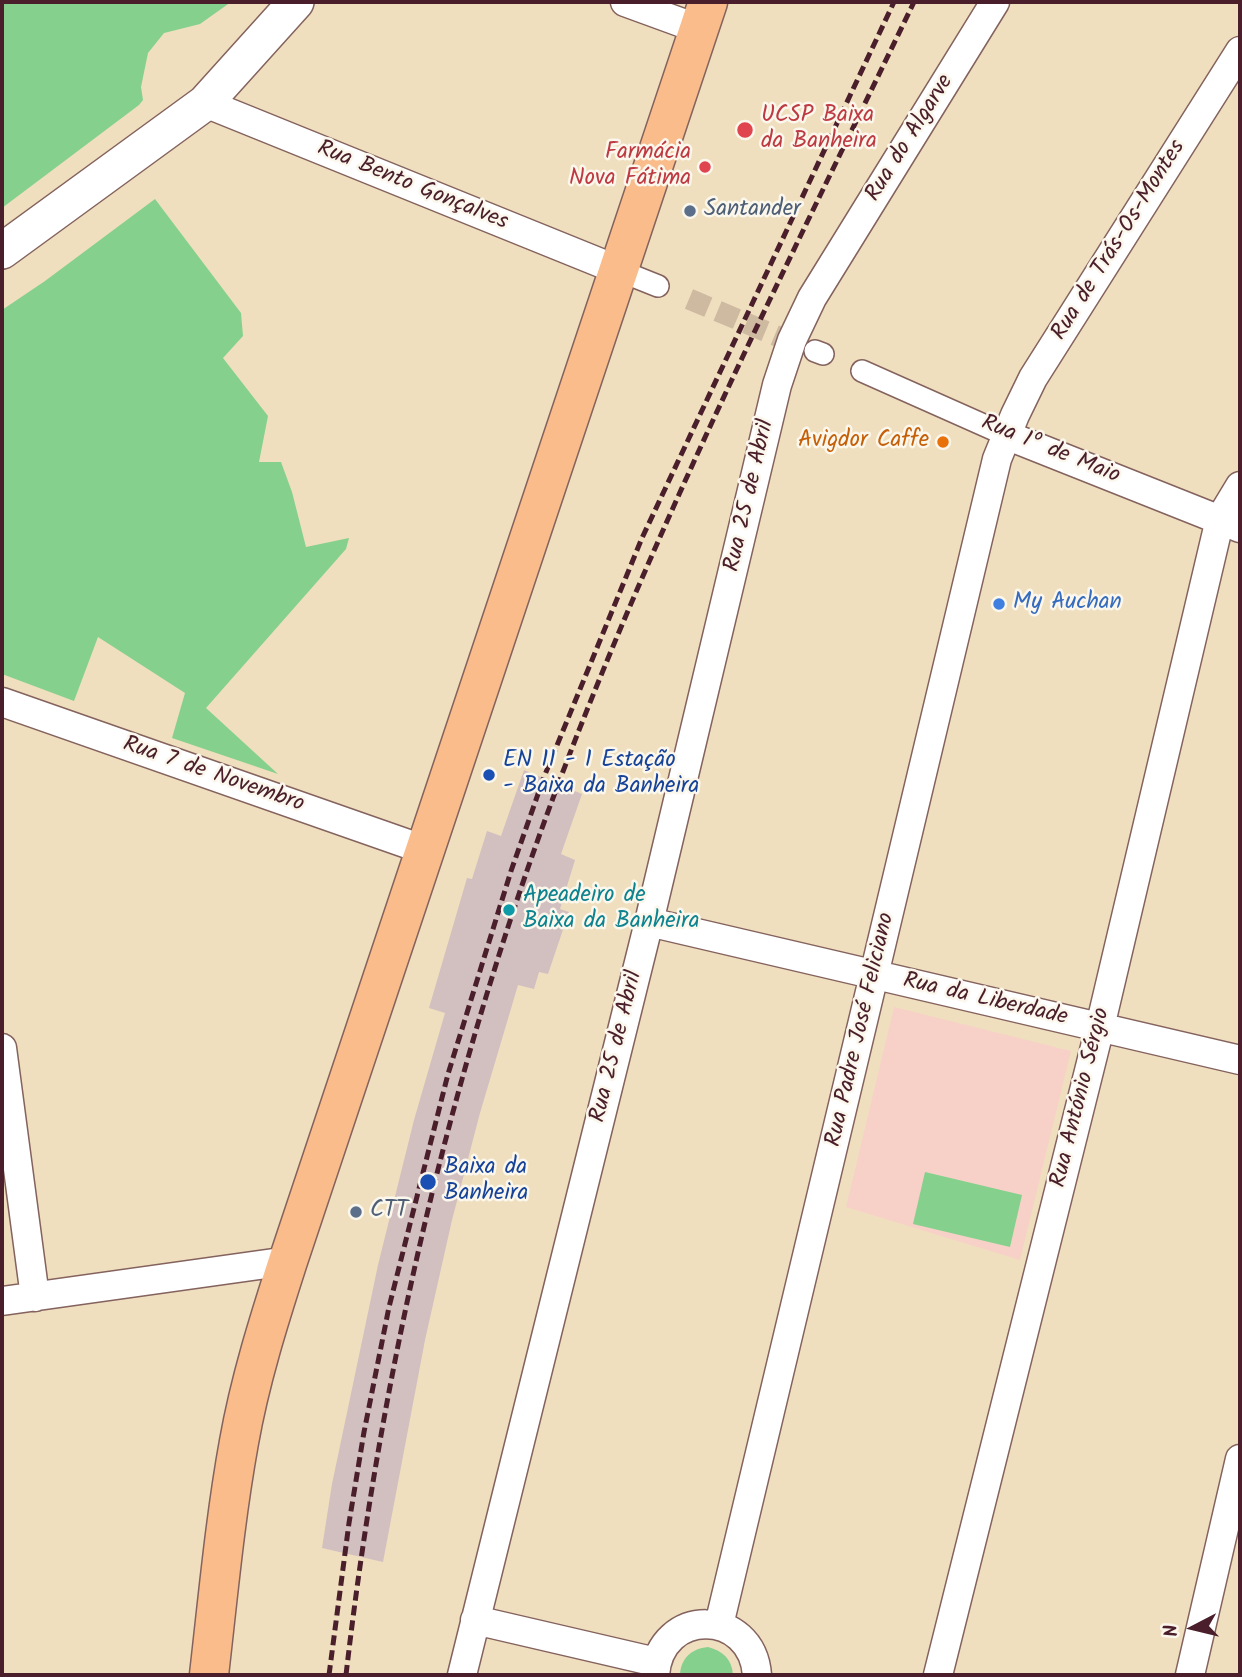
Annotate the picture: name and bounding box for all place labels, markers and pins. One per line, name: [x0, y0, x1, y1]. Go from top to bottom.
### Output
place label: UCSP Baixa da Banheira: [761, 103, 877, 157]
marker: UCSP Baixa da Banheira: [735, 120, 755, 140]
place label: Farmácia Nova Fátima: [569, 140, 691, 194]
marker: Farmácia Nova Fátima: [697, 159, 713, 175]
place label: Santander: [704, 197, 801, 225]
marker: Santander: [682, 203, 698, 219]
place label: Avigdor Caffe: [798, 428, 929, 456]
marker: Avigdor Caffe: [935, 434, 951, 450]
place label: My Auchan: [1013, 590, 1122, 618]
marker: My Auchan: [991, 596, 1007, 612]
place label: EN 11 - 1 Estação - Baixa da Banheira: [503, 748, 699, 802]
marker: EN 11 - 1 Estação - Baixa da Banheira: [481, 767, 497, 783]
place label: Apeadeiro de Baixa da Banheira: [523, 883, 699, 937]
marker: Apeadeiro de Baixa da Banheira: [501, 902, 517, 918]
place label: Baixa da Banheira: [444, 1155, 528, 1209]
marker: Baixa da Banheira: [418, 1172, 438, 1192]
place label: CTT: [370, 1198, 408, 1226]
marker: CTT: [348, 1204, 364, 1220]

